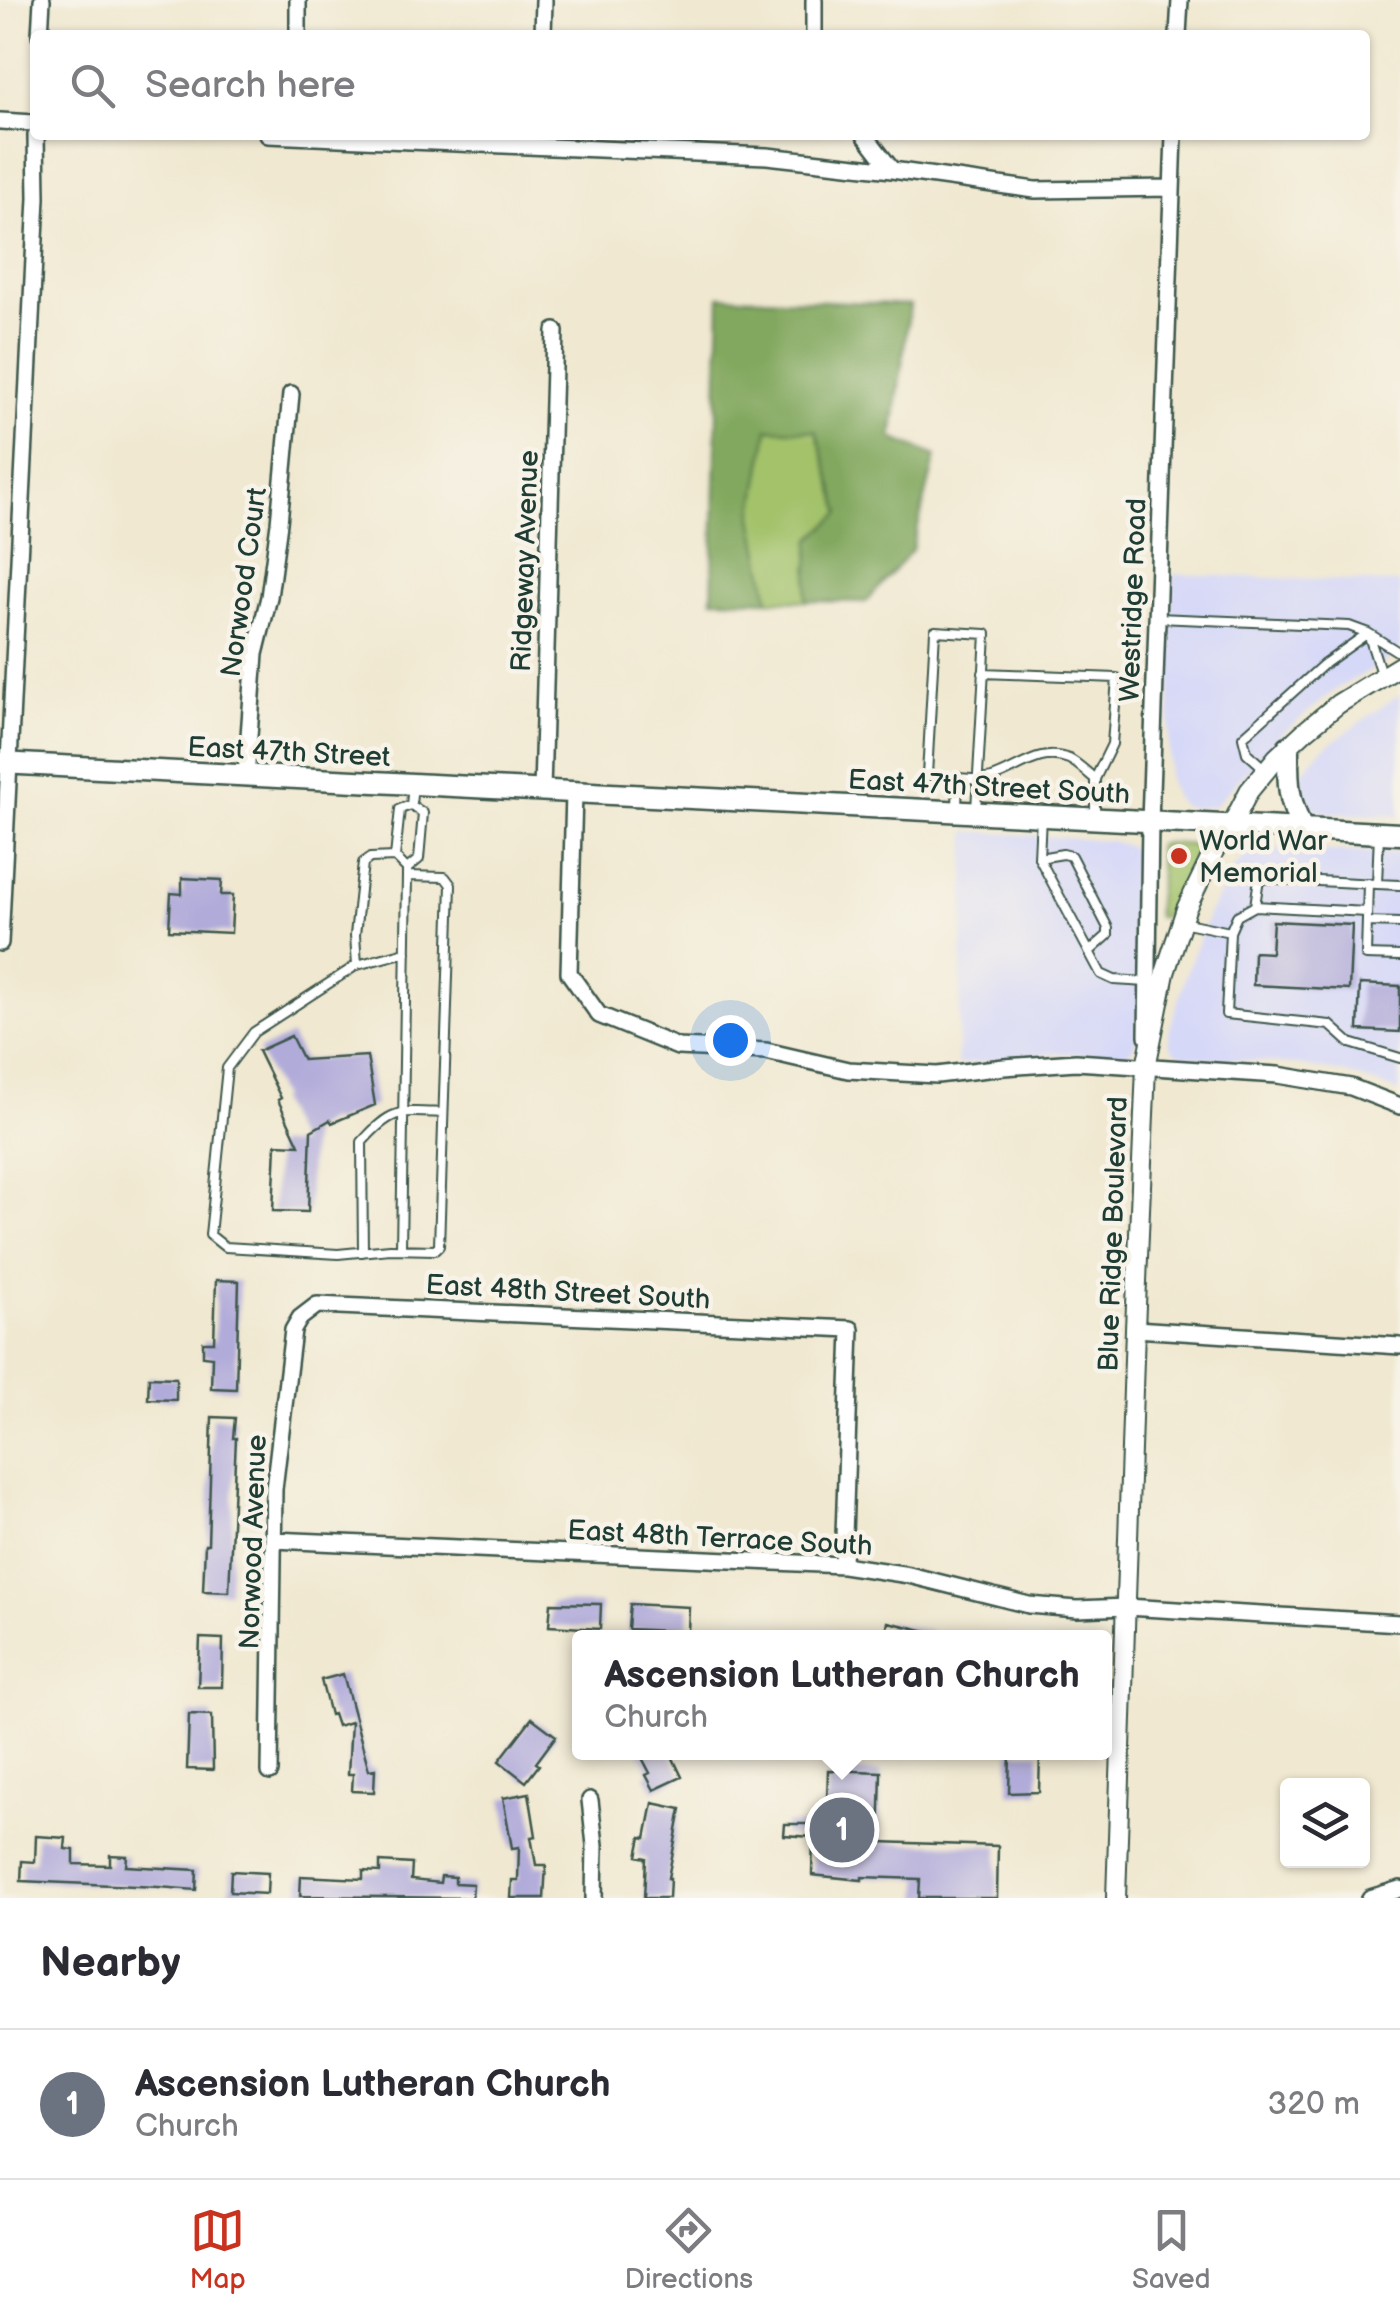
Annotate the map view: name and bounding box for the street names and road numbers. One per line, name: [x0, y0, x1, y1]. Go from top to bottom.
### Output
street label: Ridgeway Avenue: [505, 449, 546, 673]
street label: Norwood Court: [215, 485, 274, 679]
street label: Westridge Road: [1113, 498, 1154, 702]
street label: East 47th Street: [187, 731, 392, 774]
street label: East 47th Street South: [847, 764, 1131, 811]
street label: Blue Ridge Boulevard: [1092, 1096, 1135, 1372]
street label: East 48th Street South: [425, 1269, 711, 1316]
street label: Norwood Avenue: [233, 1434, 274, 1650]
street label: East 48th Terrace South: [567, 1514, 873, 1563]

